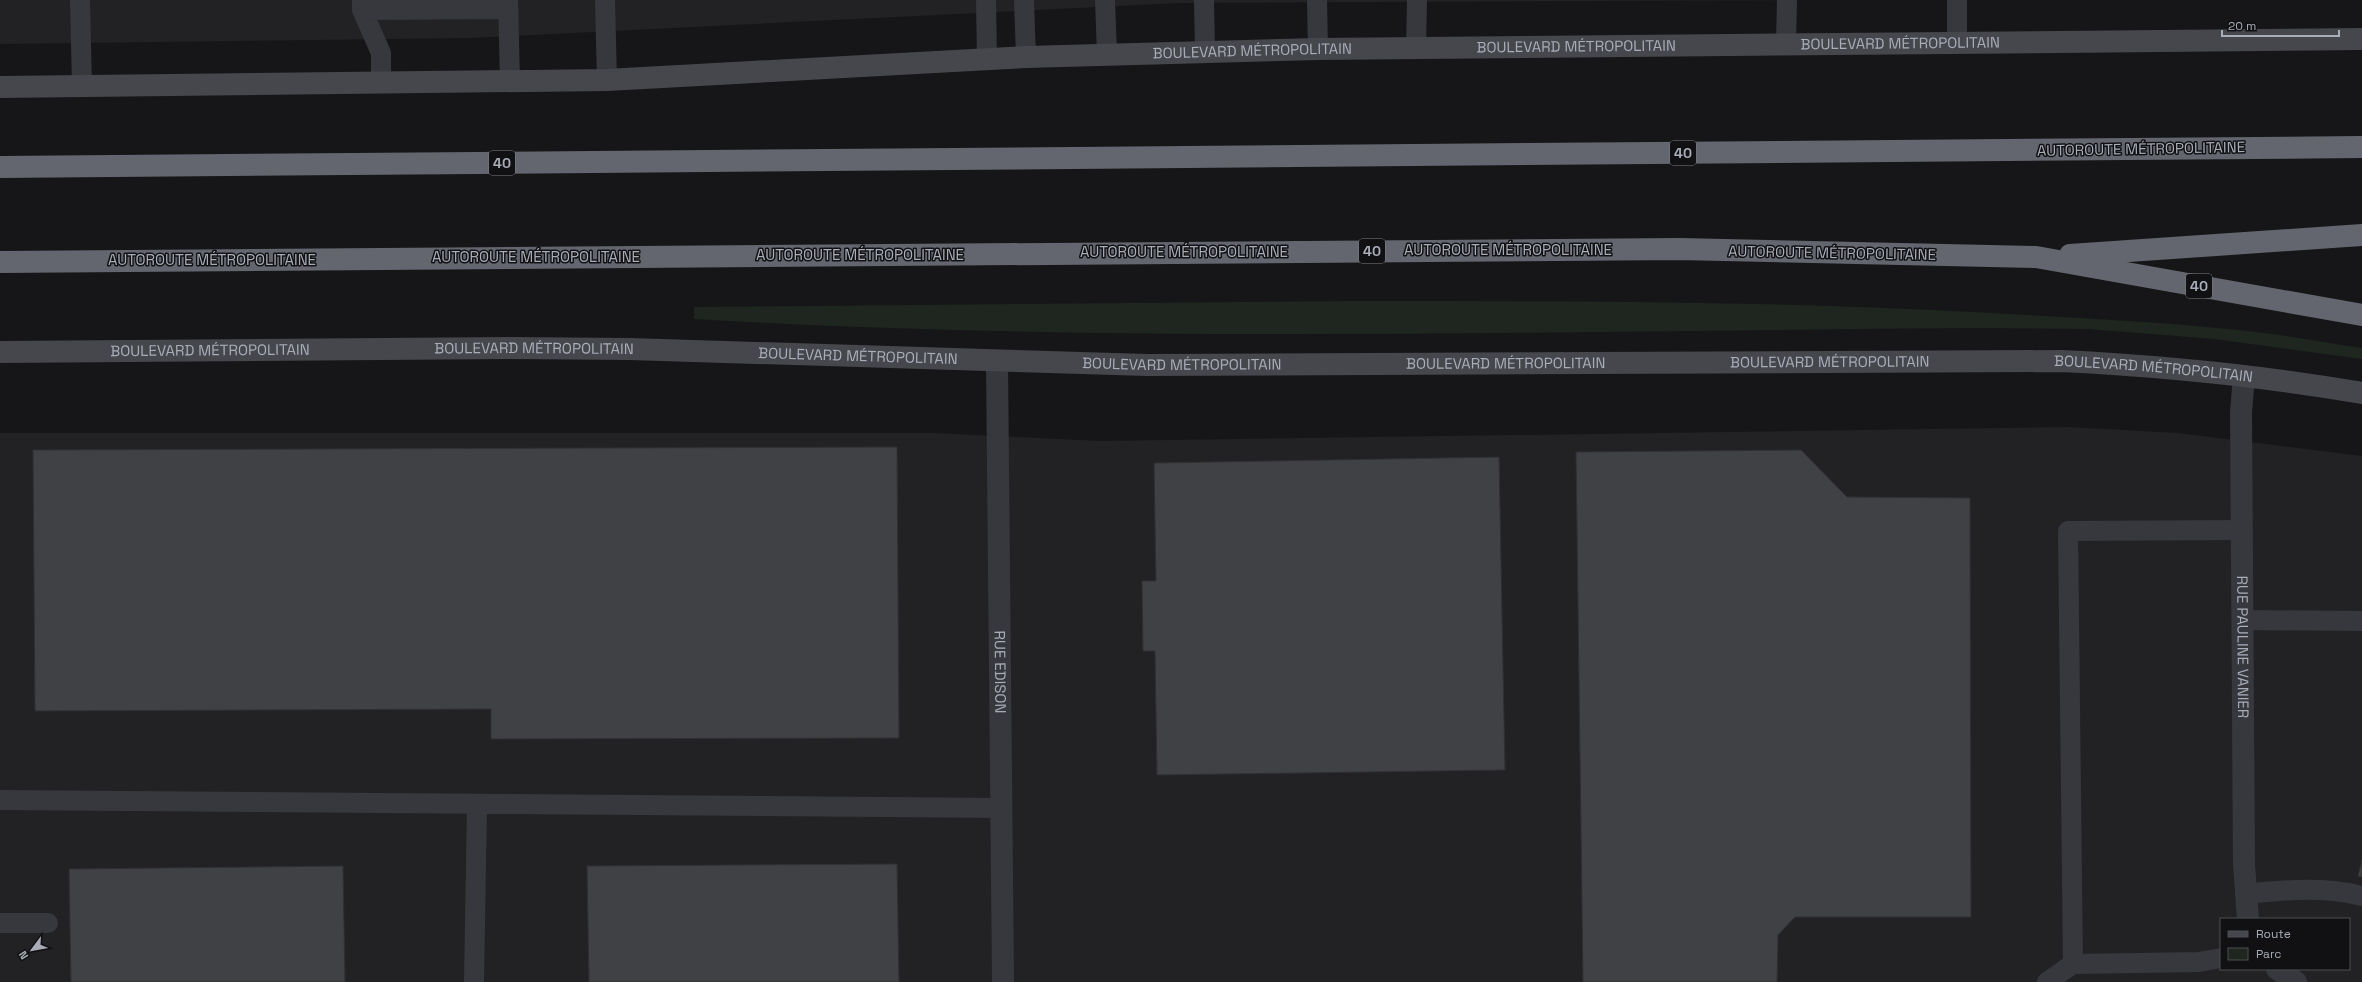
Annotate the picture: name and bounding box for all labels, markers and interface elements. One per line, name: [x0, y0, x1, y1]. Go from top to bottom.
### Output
scale bar: [2222, 12, 2339, 38]
text: 20 m: [2228, 18, 2256, 34]
street label: BOULEVARD MÉTROPOLITAIN: [1800, 32, 2000, 53]
street label: BOULEVARD MÉTROPOLITAIN: [1476, 36, 1676, 56]
street label: BOULEVARD MÉTROPOLITAIN: [1152, 39, 1352, 63]
street label: AUTOROUTE MÉTROPOLITAINE: [2037, 137, 2245, 160]
road number: 40: [1670, 141, 1696, 165]
road number: 40: [489, 151, 515, 175]
road number: 40: [1359, 239, 1385, 263]
street label: AUTOROUTE MÉTROPOLITAINE: [1404, 240, 1612, 259]
street label: AUTOROUTE MÉTROPOLITAINE: [1728, 241, 1936, 264]
street label: AUTOROUTE MÉTROPOLITAINE: [1080, 242, 1288, 261]
street label: AUTOROUTE MÉTROPOLITAINE: [756, 245, 964, 264]
street label: AUTOROUTE MÉTROPOLITAINE: [432, 247, 640, 266]
street label: AUTOROUTE MÉTROPOLITAINE: [108, 250, 316, 269]
road number: 40: [2186, 274, 2212, 298]
street label: BOULEVARD MÉTROPOLITAIN: [434, 338, 634, 358]
street label: BOULEVARD MÉTROPOLITAIN: [110, 340, 310, 360]
street label: BOULEVARD MÉTROPOLITAIN: [758, 343, 958, 368]
street label: BOULEVARD MÉTROPOLITAIN: [2054, 351, 2254, 386]
street label: BOULEVARD MÉTROPOLITAIN: [1730, 352, 1929, 371]
street label: BOULEVARD MÉTROPOLITAIN: [1082, 353, 1281, 374]
street label: BOULEVARD MÉTROPOLITAIN: [1406, 353, 1605, 373]
street label: RUE PAULINE VANIER: [2233, 575, 2253, 718]
street label: RUE EDISON: [991, 630, 1010, 714]
legend: [2220, 918, 2350, 970]
text: Route: [2256, 926, 2291, 942]
north arrow: [12, 930, 52, 970]
text: Parc: [2256, 946, 2281, 962]
text: N: [16, 948, 31, 962]

